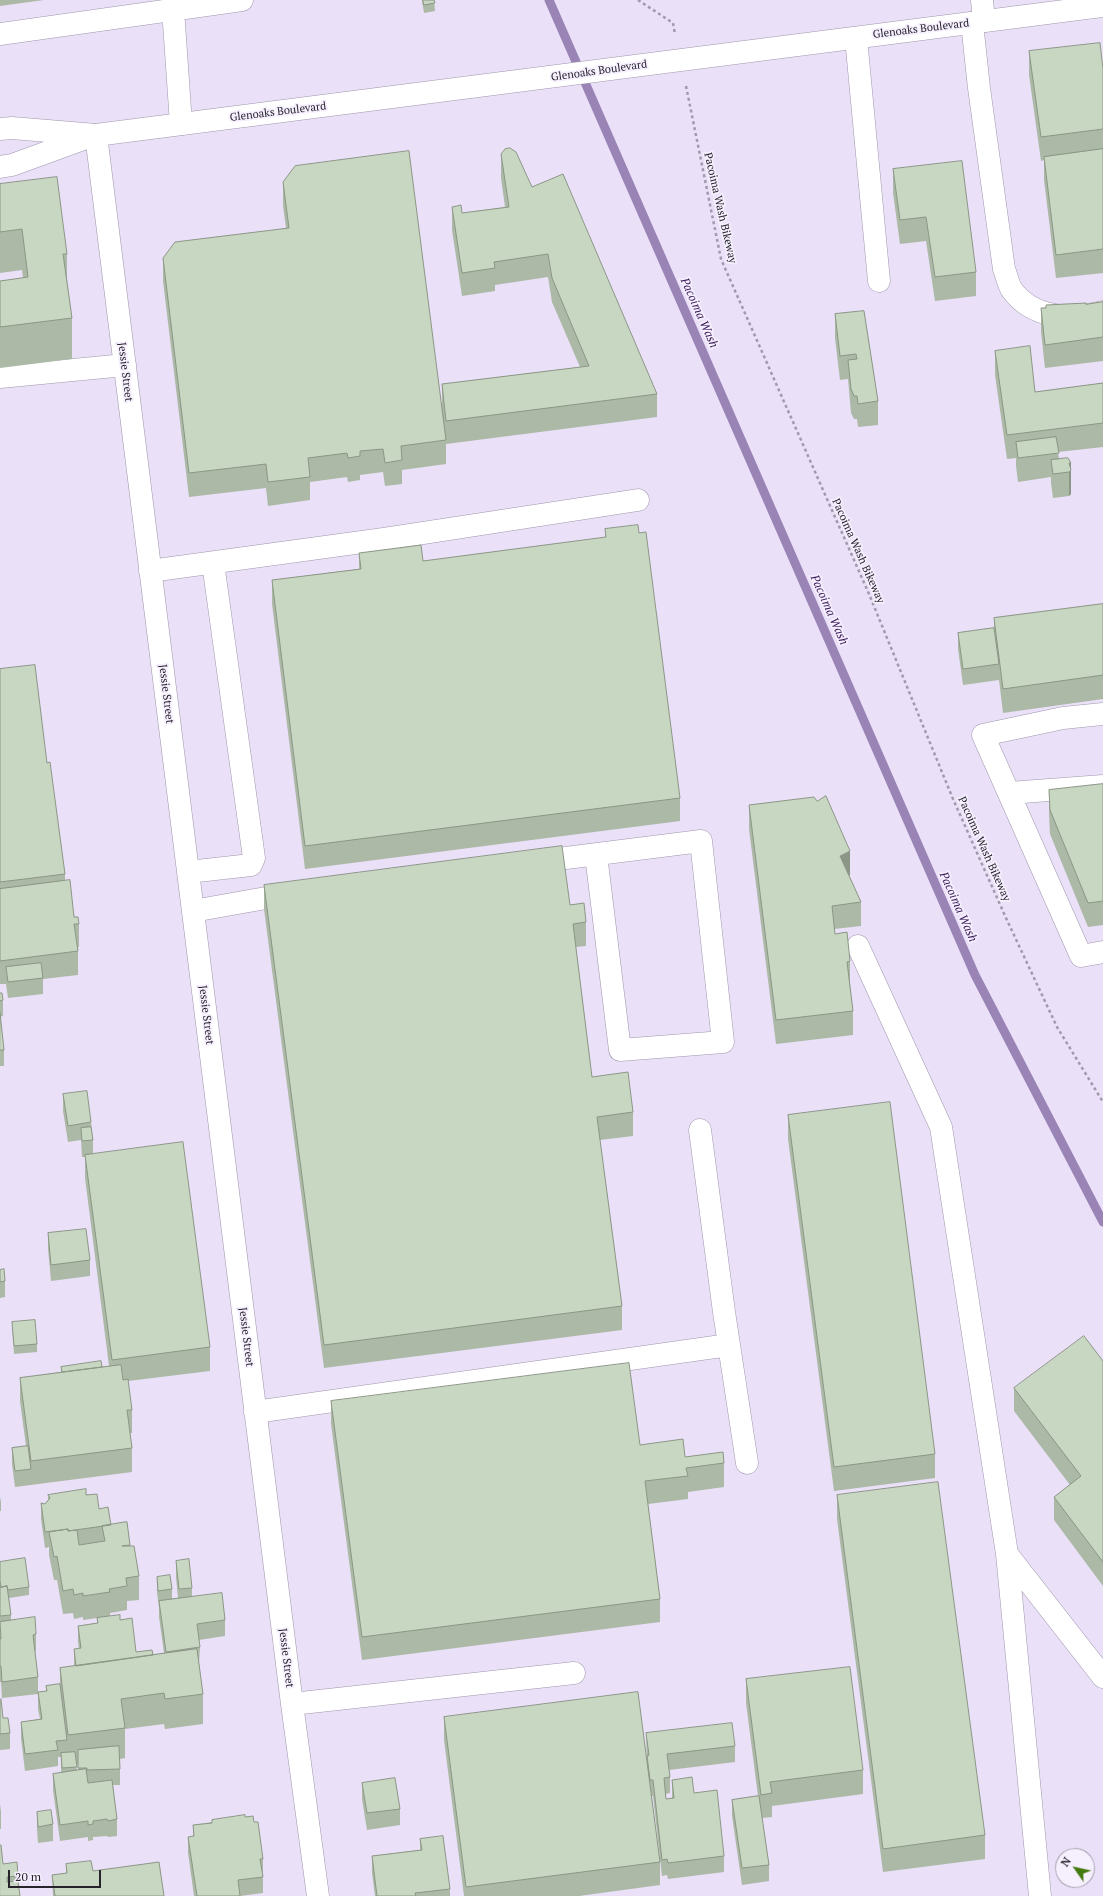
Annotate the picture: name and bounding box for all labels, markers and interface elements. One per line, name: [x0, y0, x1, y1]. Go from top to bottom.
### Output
street label: Glenoaks Boulevard: [872, 17, 970, 41]
street label: Glenoaks Boulevard: [550, 58, 648, 84]
street label: Glenoaks Boulevard: [229, 100, 327, 124]
street label: Pacoima Wash Bikeway: [701, 151, 739, 265]
water label: Pacoima Wash: [677, 276, 721, 350]
street label: Jessie Street: [115, 342, 135, 402]
street label: Pacoima Wash Bikeway: [829, 497, 887, 605]
water label: Pacoima Wash: [807, 573, 851, 647]
street label: Jessie Street: [156, 664, 176, 724]
street label: Pacoima Wash Bikeway: [955, 795, 1013, 903]
water label: Pacoima Wash: [936, 870, 980, 944]
street label: Jessie Street: [196, 985, 216, 1045]
street label: Jessie Street: [236, 1307, 256, 1367]
street label: Jessie Street: [276, 1628, 296, 1688]
north arrow: [1055, 1848, 1095, 1888]
text: N: [1058, 1854, 1074, 1869]
scale bar: [10, 1862, 103, 1888]
text: 20 m: [15, 1869, 41, 1884]

